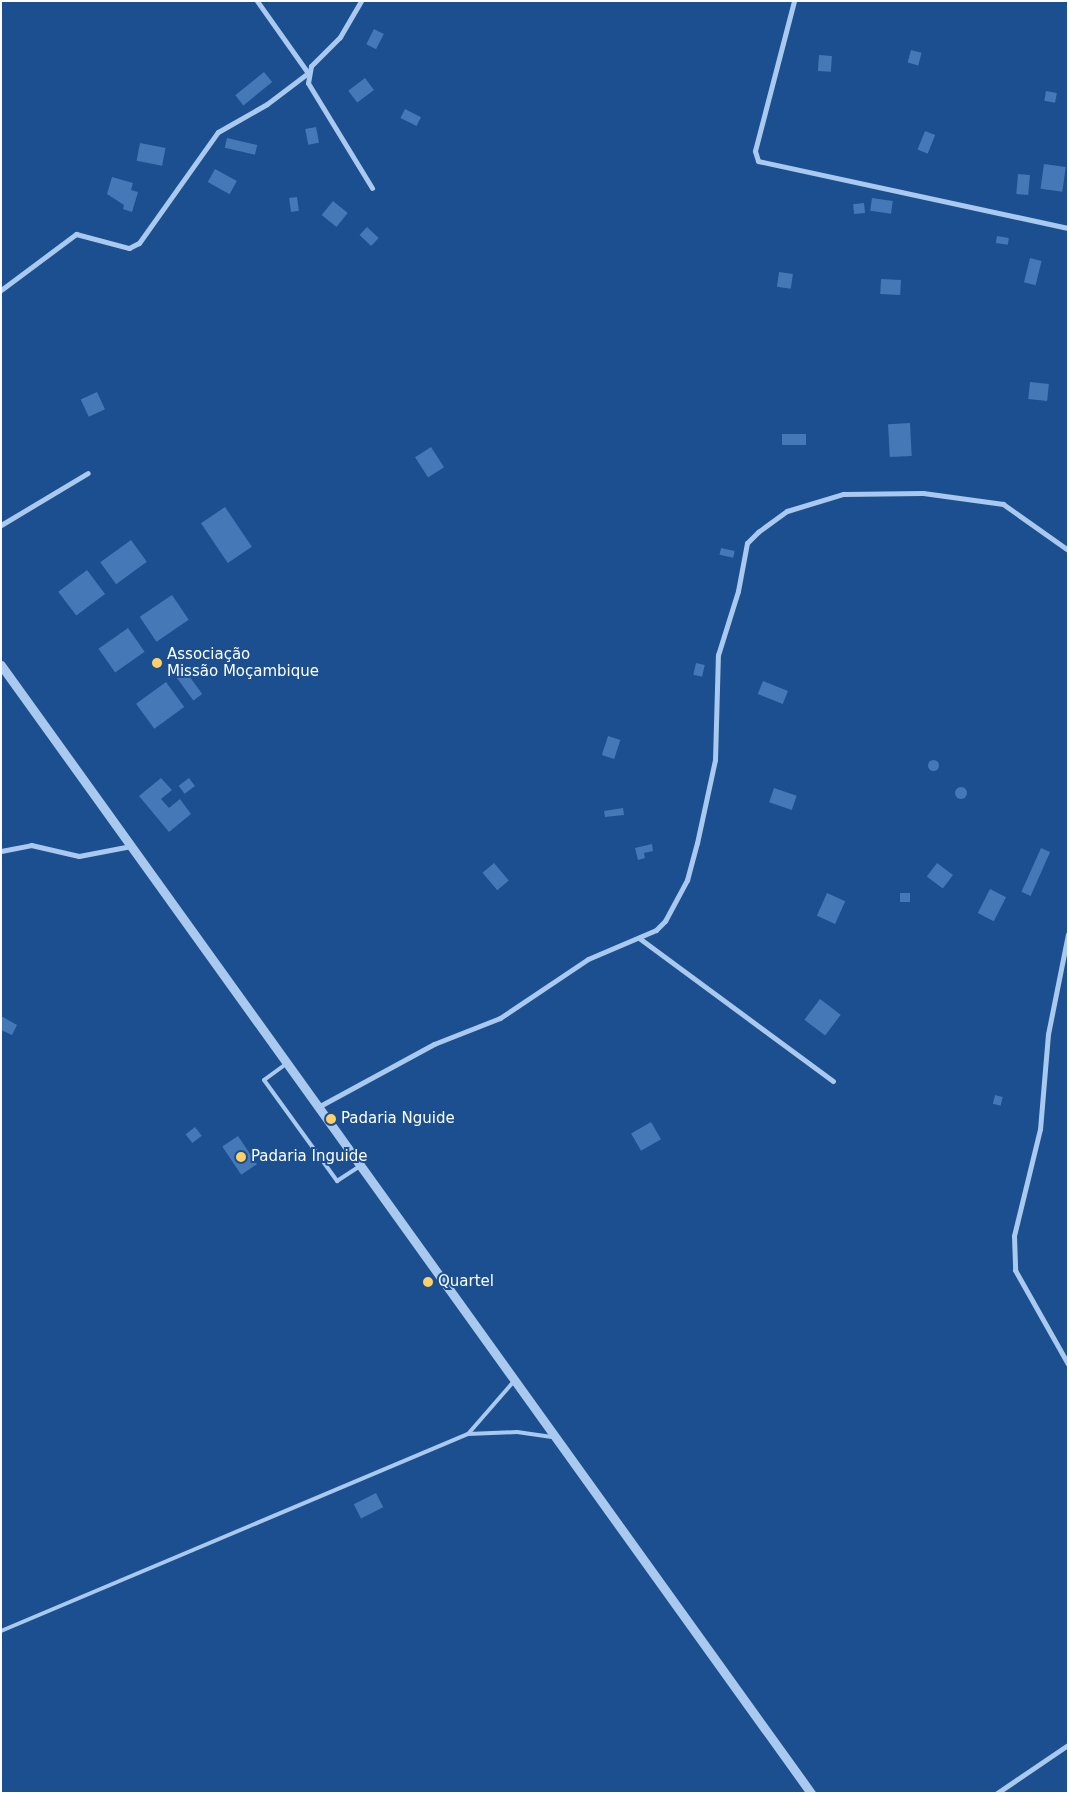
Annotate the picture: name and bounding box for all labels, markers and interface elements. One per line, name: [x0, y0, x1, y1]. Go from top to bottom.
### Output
place label: Associação Missão Moçambique: [167, 645, 319, 680]
marker: Associação Missão Moçambique: [151, 657, 163, 669]
place label: Padaria Nguide: [341, 1110, 455, 1128]
marker: Padaria Nguide: [325, 1113, 337, 1125]
place label: Padaria Inguide: [251, 1148, 367, 1166]
marker: Padaria Inguide: [235, 1151, 247, 1163]
place label: Quartel: [438, 1273, 494, 1291]
marker: Quartel: [422, 1276, 434, 1288]

